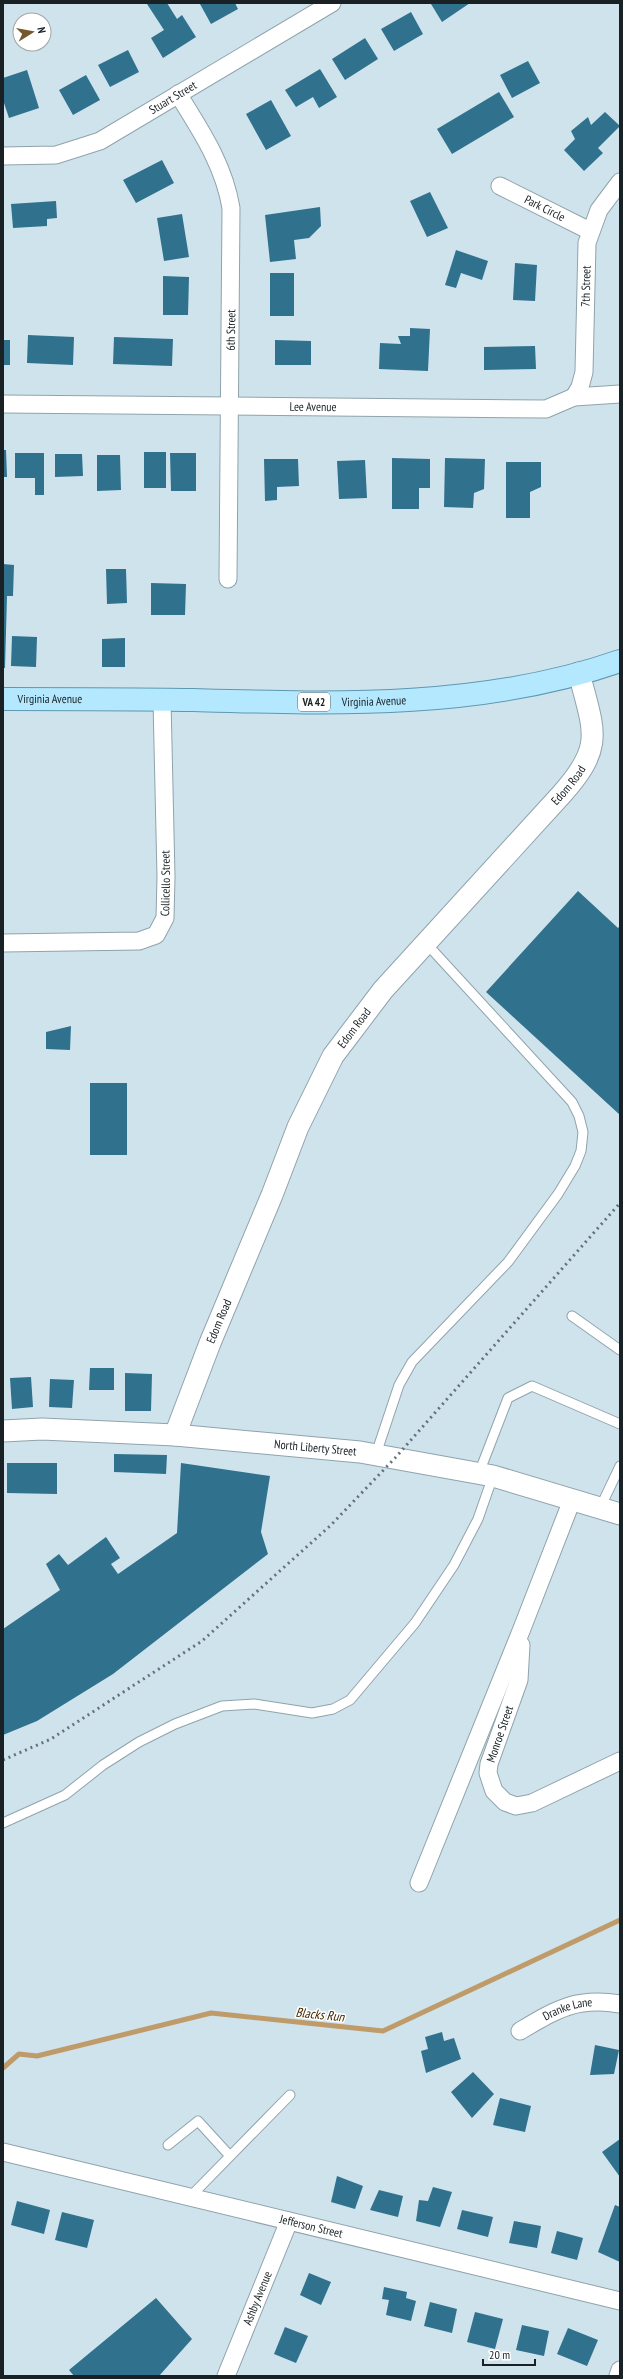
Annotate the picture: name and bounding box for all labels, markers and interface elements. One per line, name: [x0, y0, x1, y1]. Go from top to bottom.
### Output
north arrow: [12, 12, 52, 52]
text: N: [34, 26, 49, 34]
street label: Stuart Street: [146, 77, 200, 117]
street label: Park Circle: [522, 191, 568, 224]
street label: 7th Street: [578, 265, 593, 307]
street label: 6th Street: [223, 308, 238, 351]
street label: Lee Avenue: [289, 399, 337, 414]
street label: Virginia Avenue: [17, 691, 82, 706]
street label: Virginia Avenue: [341, 692, 407, 709]
road number: VA 42: [298, 693, 330, 711]
street label: Edom Road: [548, 763, 589, 808]
street label: Collicello Street: [157, 850, 173, 916]
street label: Edom Road: [334, 1005, 374, 1051]
street label: Edom Road: [203, 1297, 235, 1345]
street label: North Liberty Street: [273, 1436, 358, 1459]
street label: Monroe Street: [483, 1703, 516, 1764]
street label: Dranke Lane: [540, 1994, 593, 2023]
water label: Blacks Run: [295, 2003, 346, 2026]
street label: Jefferson Street: [277, 2211, 345, 2241]
street label: Ashby Avenue: [239, 2269, 275, 2327]
scale bar: [483, 2341, 535, 2367]
text: 20 m: [489, 2347, 510, 2362]

